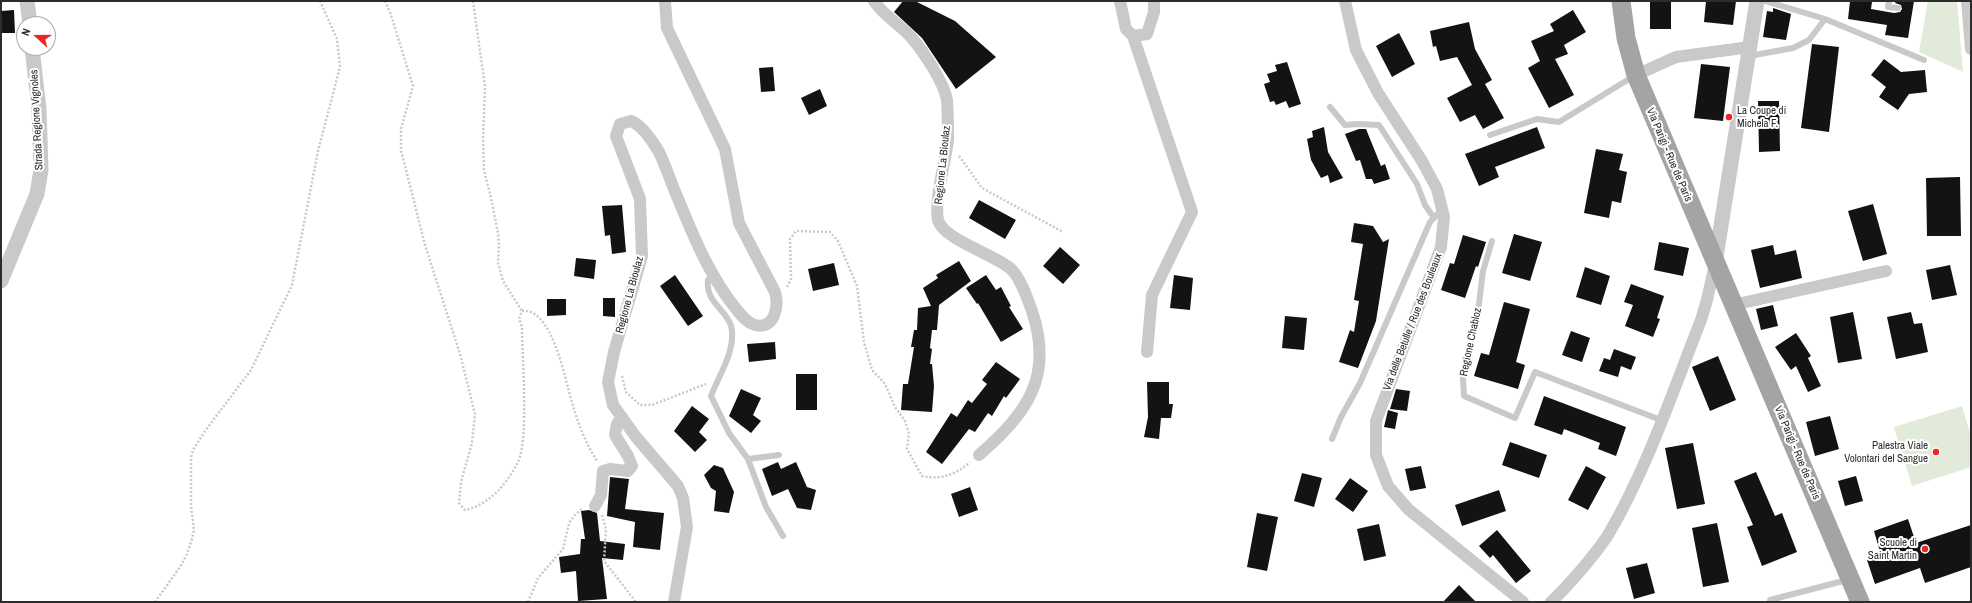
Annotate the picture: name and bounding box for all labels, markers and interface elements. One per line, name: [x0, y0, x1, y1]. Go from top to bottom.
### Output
north arrow: [16, 16, 56, 56]
text: N: [18, 27, 33, 38]
street label: Strada Regione Vignoles: [28, 69, 46, 171]
place label: La Coupe di Michela F.: [1737, 104, 1786, 130]
street label: Via Parigi - Rue de Paris: [1643, 106, 1695, 204]
marker: La Coupe di Michela F.: [1724, 112, 1734, 122]
street label: Regione La Bioulaz: [932, 125, 954, 205]
street label: Via delle Betulle / Rue des Bouleaux: [1381, 251, 1445, 393]
street label: Regione La Bioulaz: [613, 255, 647, 335]
street label: Regione Chabloz: [1457, 307, 1485, 377]
street label: Via Parigi - Rue de Paris: [1771, 404, 1823, 502]
place label: Palestra Viale Volontari del Sangue: [1844, 439, 1928, 465]
marker: Palestra Viale Volontari del Sangue: [1931, 447, 1941, 457]
place label: Scuole di Saint Martin: [1868, 536, 1917, 562]
marker: Scuole di Saint Martin: [1920, 544, 1930, 554]

